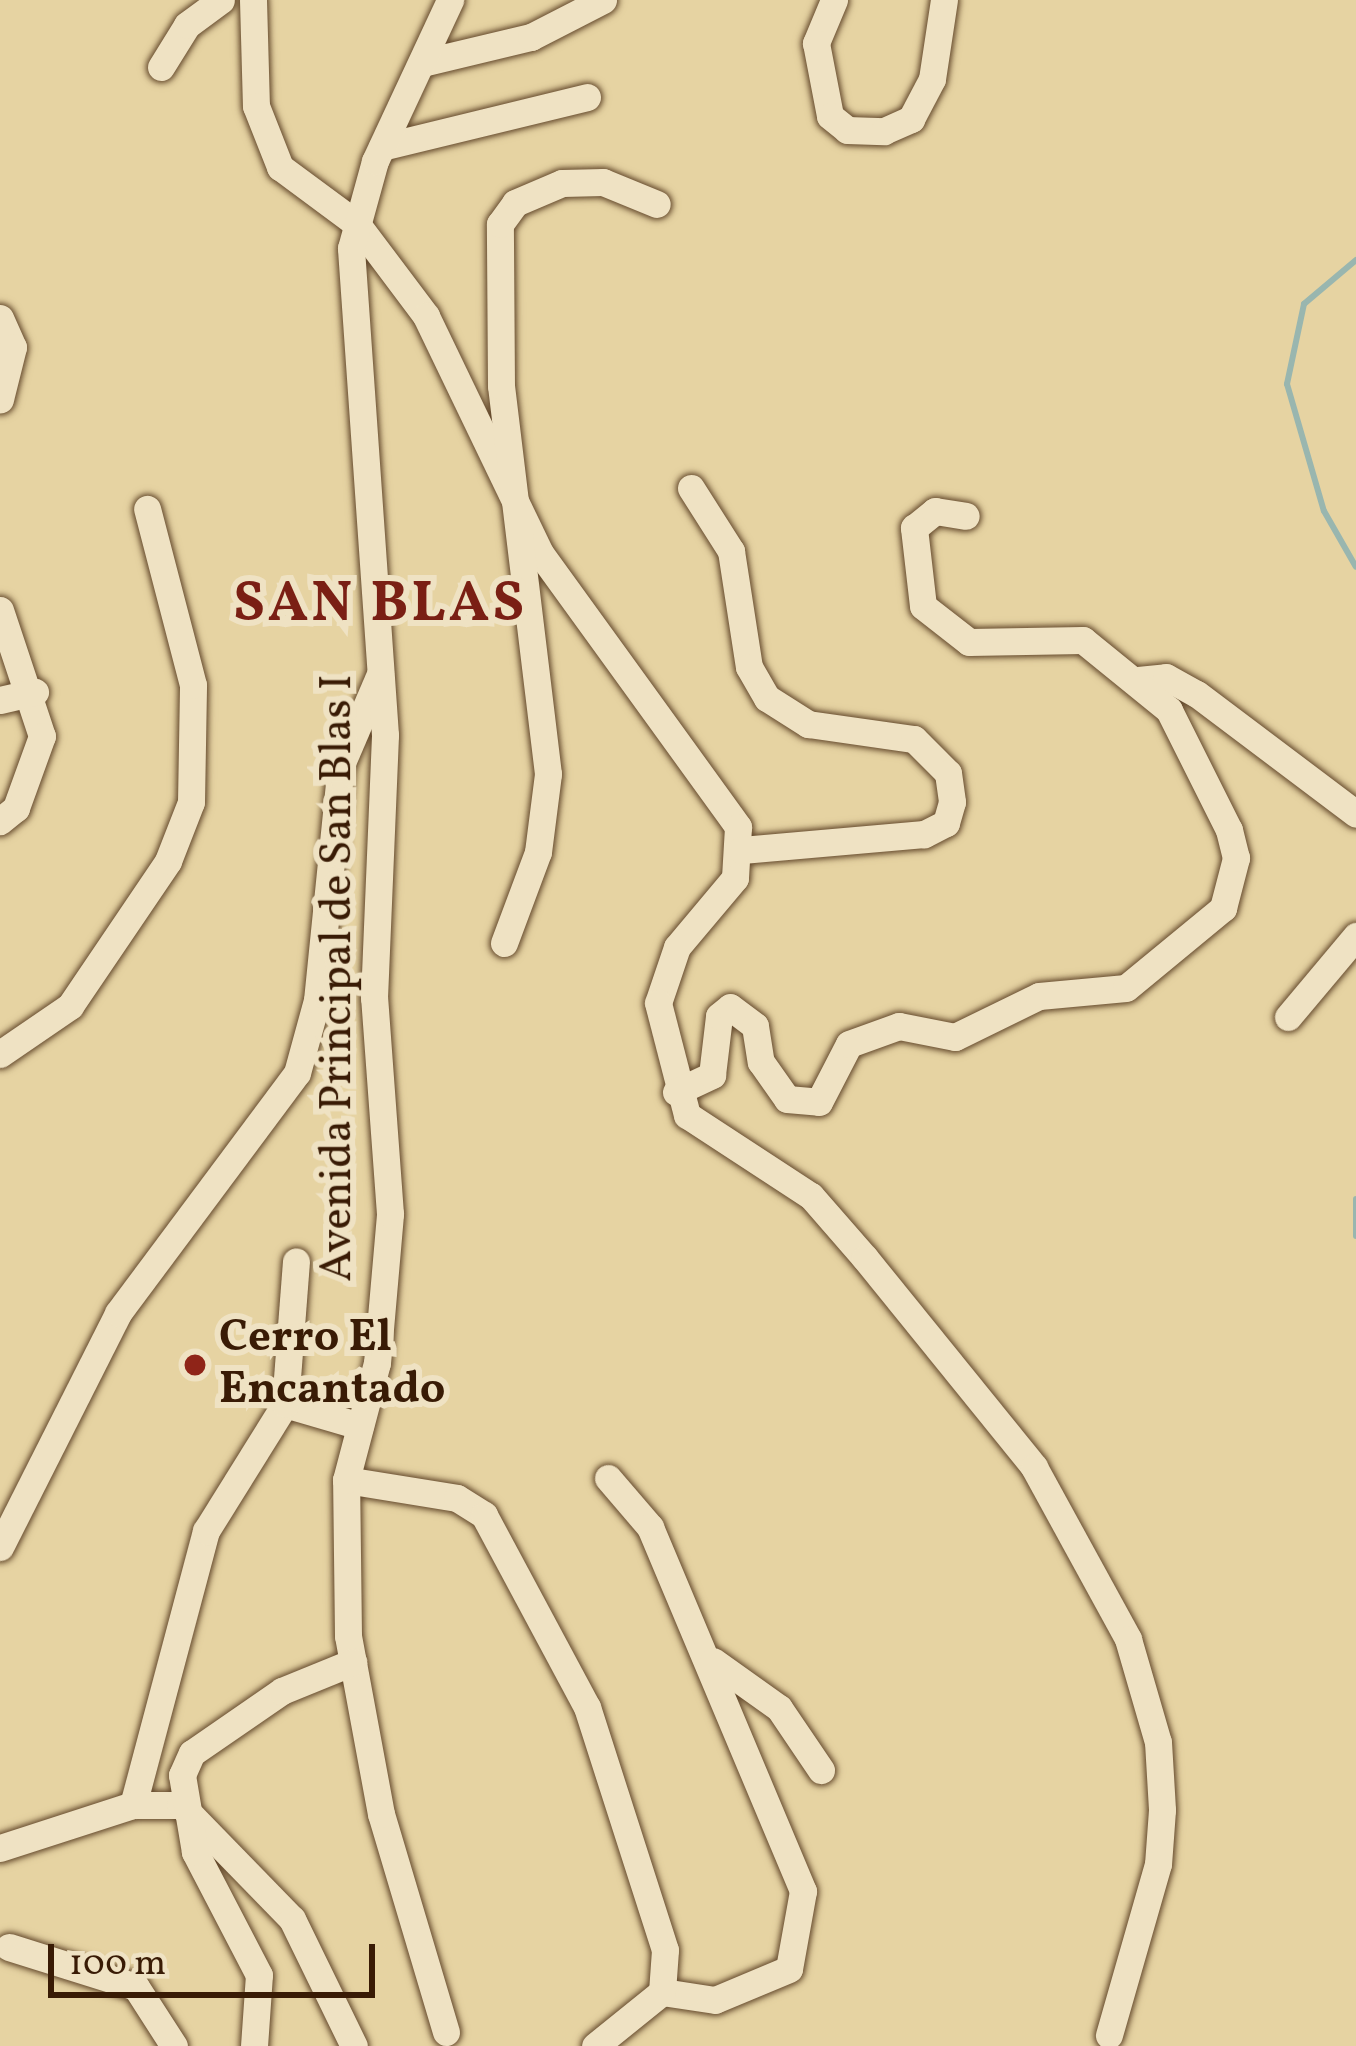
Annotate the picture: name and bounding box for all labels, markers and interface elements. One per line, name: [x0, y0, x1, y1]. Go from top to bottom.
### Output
district label: SAN BLAS: [233, 572, 527, 640]
street label: Avenida Principal de San Blas I: [312, 674, 366, 1282]
place label: Cerro El Encantado: [219, 1312, 446, 1418]
marker: Cerro El Encantado: [182, 1352, 208, 1378]
scale bar: [54, 1920, 381, 1994]
text: 100 m: [69, 1940, 166, 1990]

